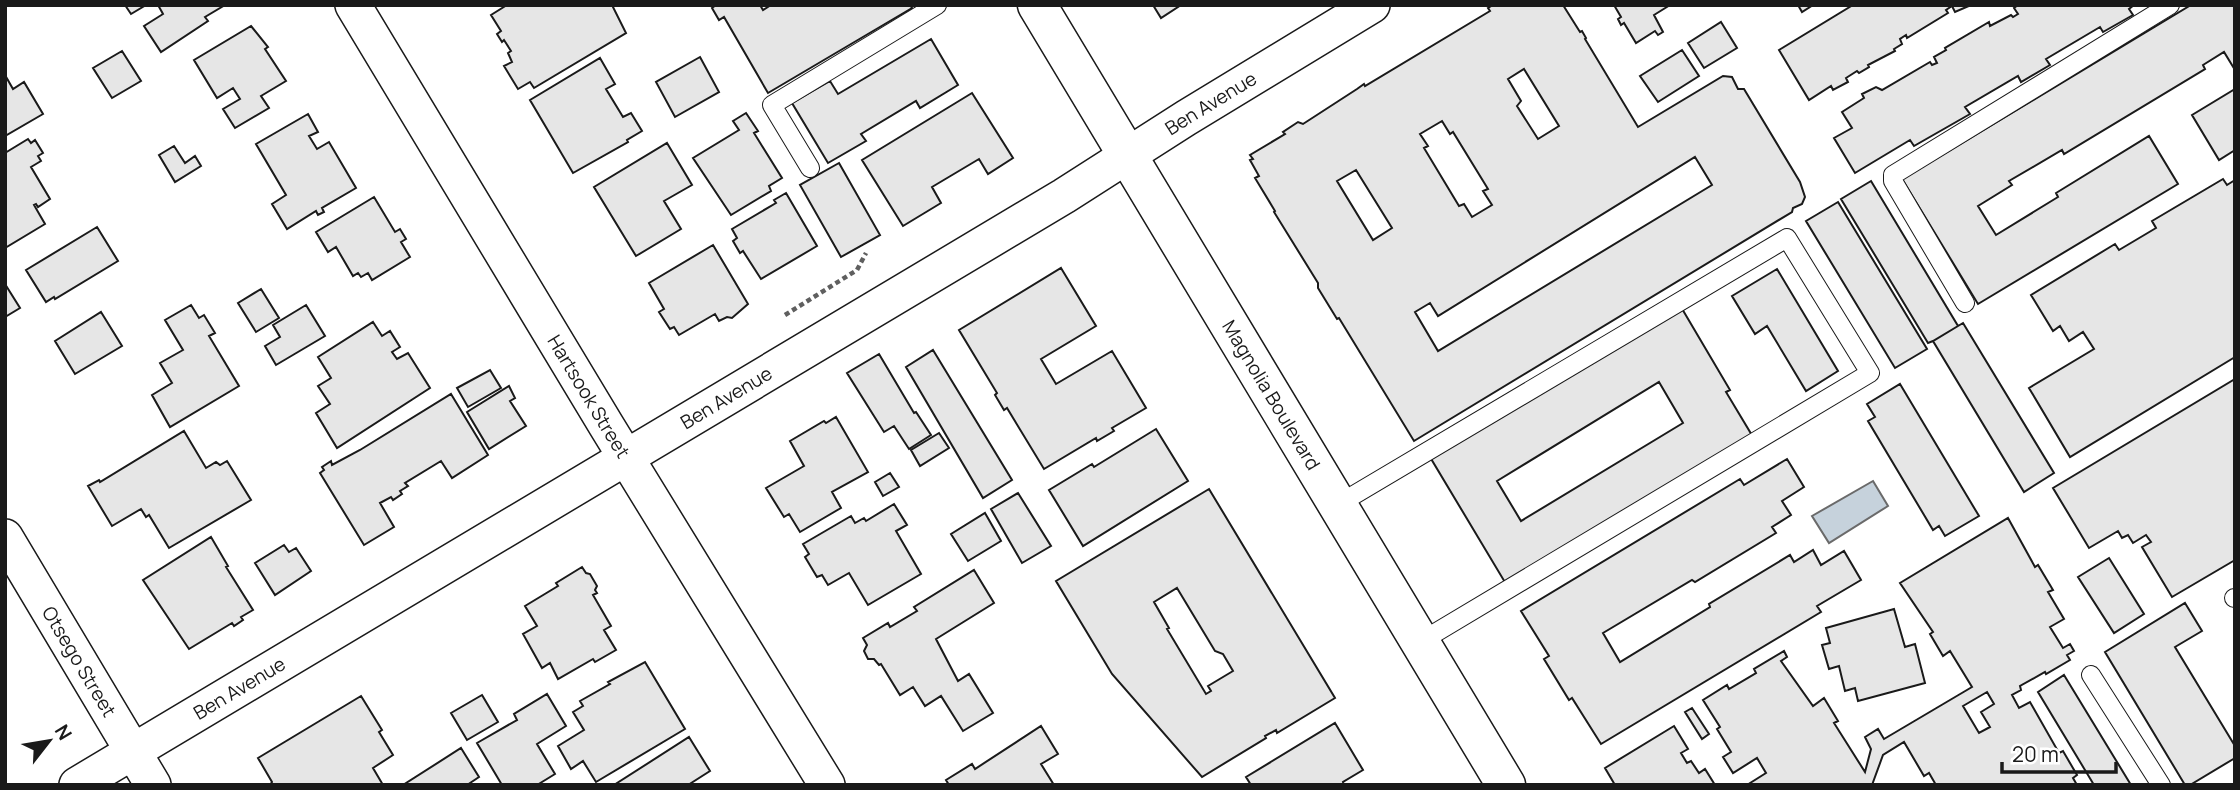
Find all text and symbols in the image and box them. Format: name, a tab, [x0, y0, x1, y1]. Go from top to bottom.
street label: Ben Avenue	[1160, 65, 1261, 141]
street label: Magnolia Boulevard	[1216, 315, 1327, 475]
street label: Hartsook Street	[542, 330, 636, 463]
street label: Ben Avenue	[675, 360, 777, 435]
street label: Otsego Street	[36, 601, 122, 722]
street label: Ben Avenue	[189, 651, 290, 726]
north arrow	[14, 706, 84, 776]
text: N	[49, 720, 78, 745]
scale bar	[2002, 730, 2116, 774]
text: 20 m	[2012, 740, 2059, 768]

